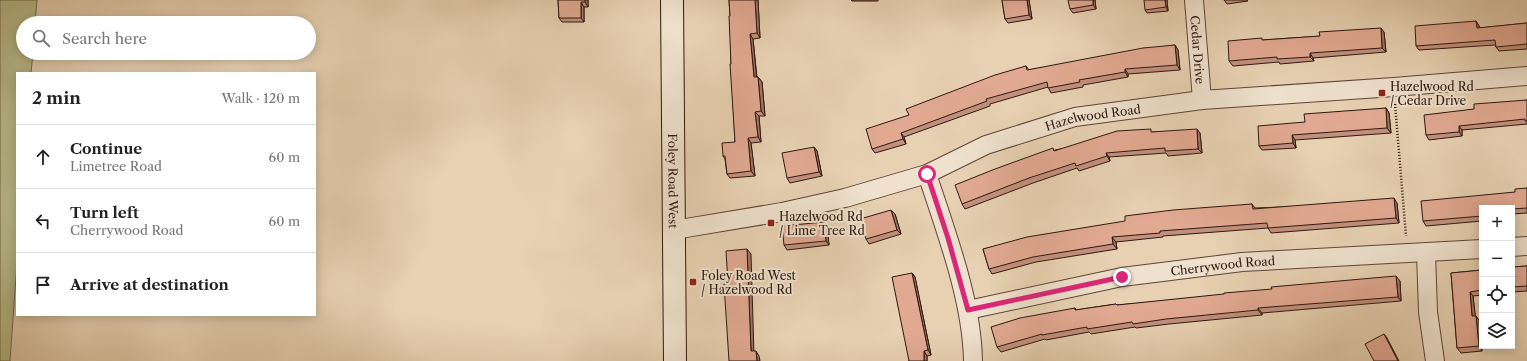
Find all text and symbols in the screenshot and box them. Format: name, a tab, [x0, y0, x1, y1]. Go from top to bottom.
street label: Cedar Drive	[1188, 15, 1208, 85]
search box	[16, 16, 316, 60]
icon: search	[30, 27, 52, 49]
text: Search here	[62, 29, 147, 48]
place label: Hazelwood Rd / Cedar Drive	[1390, 79, 1474, 108]
text: 2 min	[32, 88, 81, 108]
marker: Hazelwood Rd / Cedar Drive	[1377, 88, 1387, 98]
text: Walk · 120 m	[222, 90, 300, 106]
street label: Hazelwood Road	[1043, 101, 1142, 134]
street label: Foley Road West	[666, 133, 681, 229]
text: Continue	[70, 139, 142, 158]
icon: ahead	[32, 146, 54, 168]
text: 60 m	[269, 149, 300, 165]
text: Limetree Road	[70, 158, 162, 174]
route start	[918, 165, 936, 183]
text: Turn left	[70, 203, 139, 222]
map controls	[1479, 205, 1515, 349]
button: +	[1479, 205, 1515, 241]
place label: Hazelwood Rd / Lime Tree Rd	[779, 209, 865, 238]
icon: left	[32, 210, 54, 232]
text: 60 m	[269, 213, 300, 229]
marker: Hazelwood Rd / Lime Tree Rd	[766, 218, 776, 228]
text: Cherrywood Road	[70, 222, 184, 238]
button: −	[1479, 241, 1515, 277]
street label: Cherrywood Road	[1170, 253, 1276, 278]
place label: Foley Road West / Hazelwood Rd	[701, 268, 797, 297]
route end	[1113, 268, 1131, 286]
icon: arrive	[32, 274, 54, 296]
text: Arrive at destination	[70, 275, 229, 294]
marker: Foley Road West / Hazelwood Rd	[688, 277, 698, 287]
button: locate	[1479, 277, 1515, 313]
button: layers	[1479, 313, 1515, 349]

